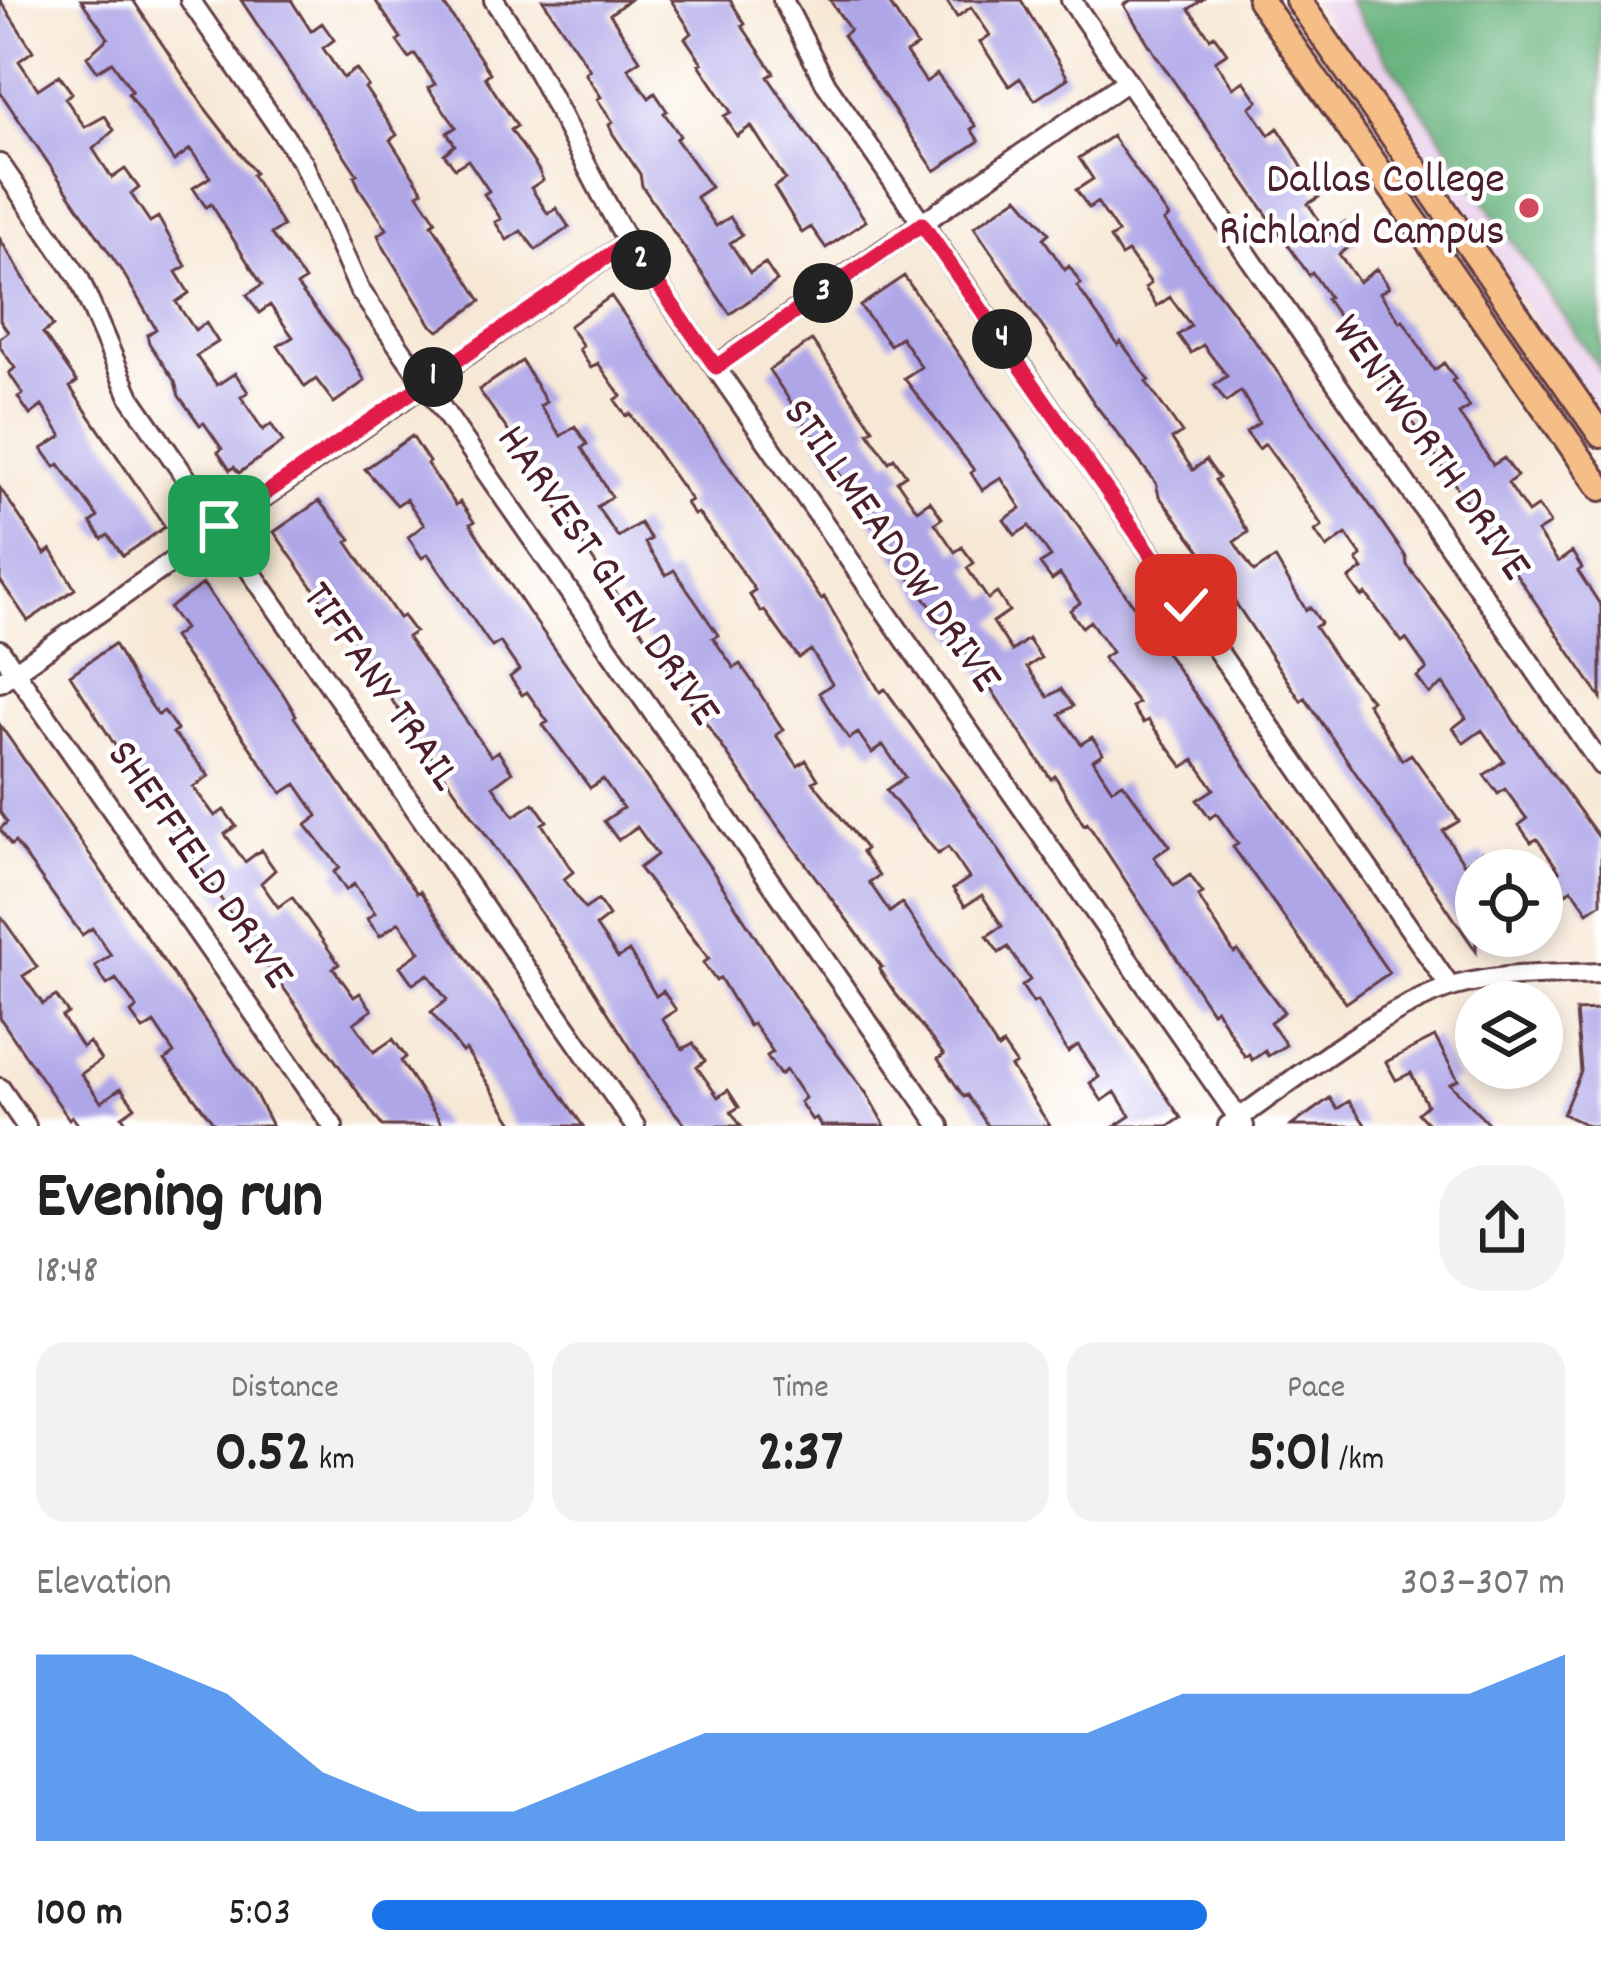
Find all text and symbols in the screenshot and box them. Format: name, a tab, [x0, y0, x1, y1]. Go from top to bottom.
place label: Dallas College Richland Campus	[1219, 150, 1505, 266]
marker: Dallas College Richland Campus	[1516, 195, 1542, 221]
pin: 2	[611, 230, 671, 290]
text: 2	[634, 236, 648, 283]
pin: 3	[793, 263, 853, 323]
text: 3	[816, 269, 830, 316]
street label: WENTWORTH DRIVE	[1313, 303, 1545, 595]
pin: 4	[972, 309, 1032, 369]
text: 4	[995, 315, 1009, 362]
pin: 1	[403, 347, 463, 407]
text: 1	[429, 353, 437, 400]
street label: STILLMEADOW DRIVE	[764, 387, 1016, 707]
street label: HARVEST GLEN DRIVE	[478, 413, 734, 741]
pin	[168, 475, 270, 577]
icon: arrive	[186, 493, 252, 559]
pin	[1135, 554, 1237, 656]
street label: TIFFANY TRAIL	[283, 570, 475, 806]
icon: check	[1153, 572, 1219, 638]
street label: SHEFFIELD DRIVE	[88, 728, 308, 1004]
map controls	[1455, 849, 1563, 1089]
button: locate	[1455, 849, 1563, 957]
button: layers	[1455, 981, 1563, 1089]
text: Evening run	[36, 1154, 323, 1248]
button: share	[1439, 1165, 1565, 1291]
text: 18:48	[36, 1246, 98, 1301]
text: Distance	[231, 1366, 339, 1413]
text: Time	[772, 1366, 829, 1413]
text: Pace	[1287, 1366, 1345, 1413]
text: 0.52	[215, 1413, 311, 1499]
text: 2:37	[758, 1413, 843, 1499]
text: 5:01	[1248, 1413, 1331, 1499]
text: km	[311, 1438, 355, 1485]
text: /km	[1331, 1438, 1385, 1485]
text: Elevation	[36, 1558, 172, 1613]
text: 303–307 m	[1401, 1558, 1565, 1613]
text: 100 m	[36, 1888, 123, 1943]
text: 5:03	[228, 1888, 291, 1943]

